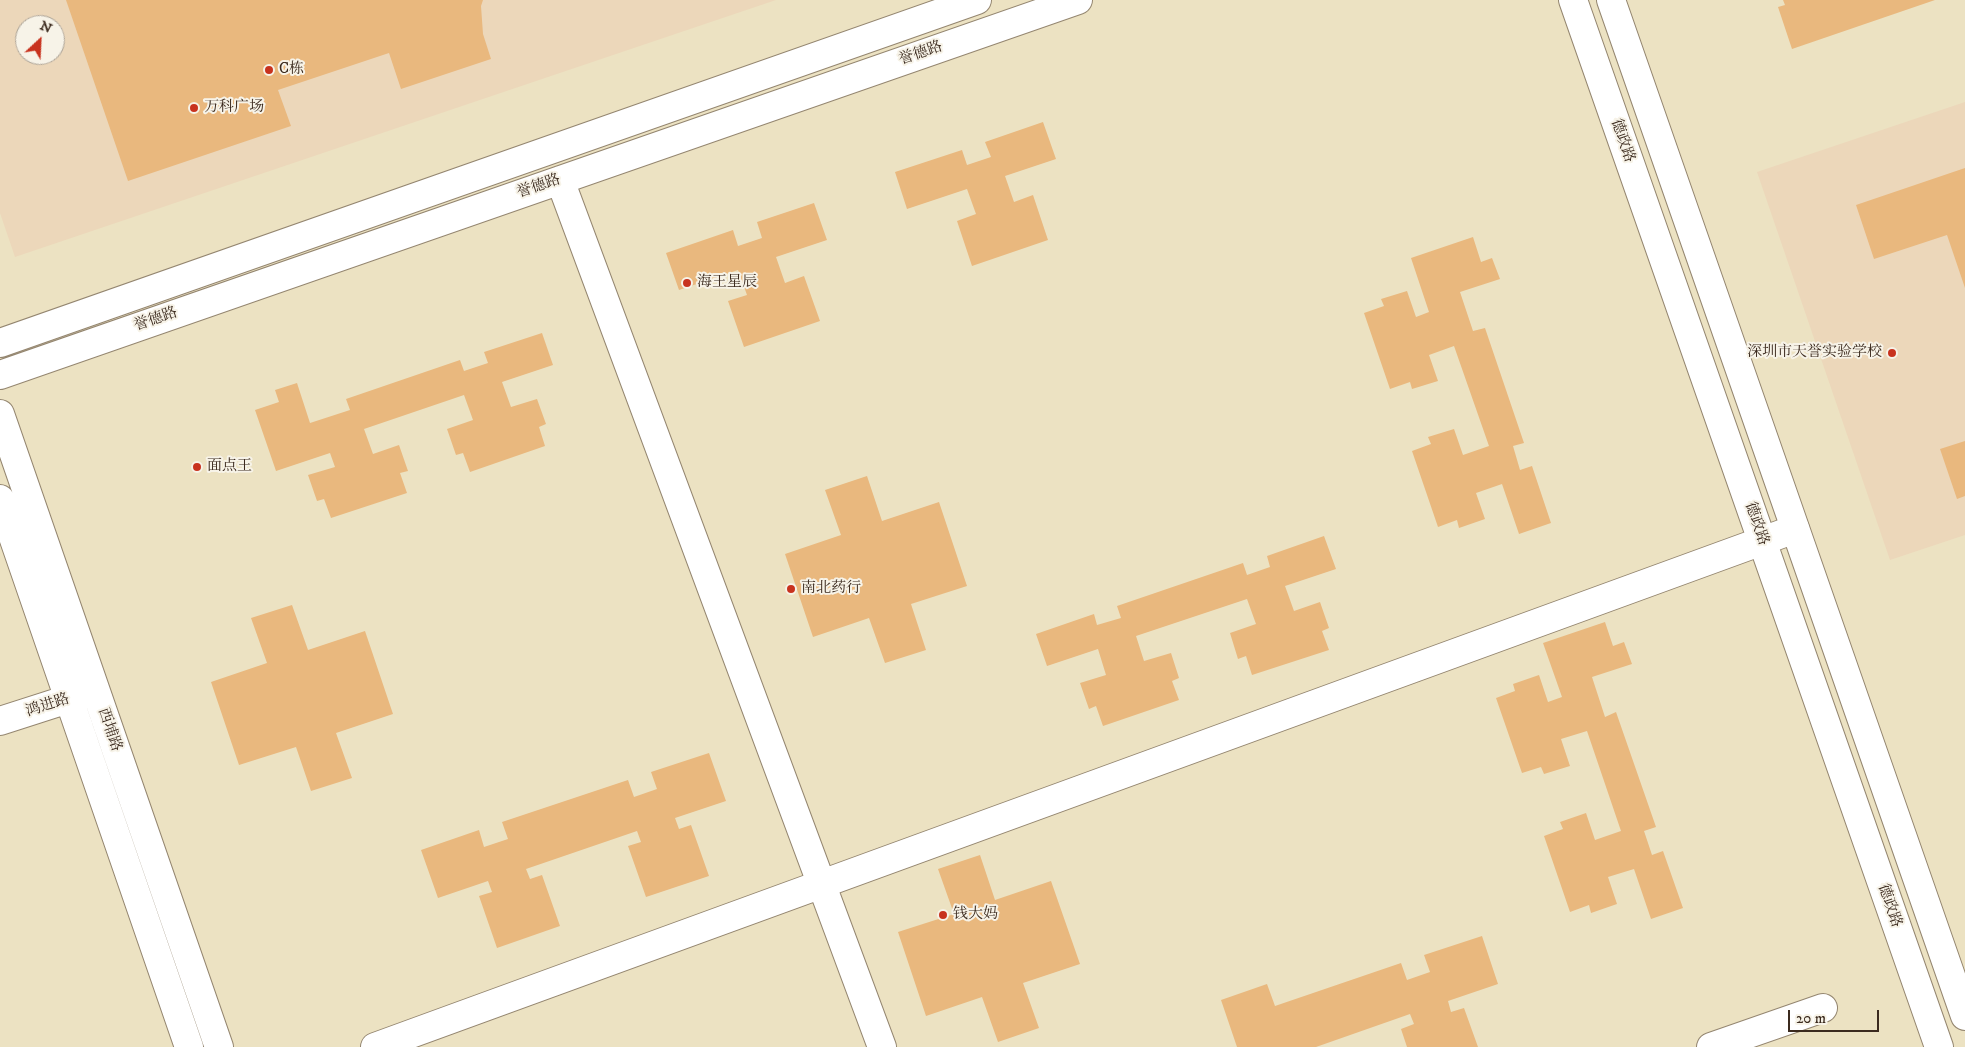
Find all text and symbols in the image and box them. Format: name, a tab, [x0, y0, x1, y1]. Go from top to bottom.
north arrow	[15, 15, 65, 65]
text: N	[37, 17, 55, 38]
street label: 誉德路	[897, 38, 945, 70]
place label: C栋	[279, 61, 304, 79]
marker: C栋	[263, 64, 275, 76]
place label: 万科广场	[204, 99, 264, 117]
marker: 万科广场	[188, 102, 200, 114]
street label: 德政路	[1606, 117, 1638, 165]
street label: 誉德路	[515, 171, 563, 203]
place label: 海王星辰	[697, 274, 757, 292]
marker: 海王星辰	[681, 277, 693, 289]
street label: 誉德路	[132, 304, 180, 336]
place label: 深圳市天誉实验学校	[1747, 344, 1882, 362]
marker: 深圳市天誉实验学校	[1886, 347, 1898, 359]
place label: 面点王	[207, 458, 252, 476]
marker: 面点王	[191, 461, 203, 473]
street label: 德政路	[1740, 500, 1772, 548]
place label: 南北药行	[801, 580, 861, 598]
marker: 南北药行	[785, 583, 797, 595]
street label: 鸿进路	[24, 690, 72, 722]
street label: 西埔路	[93, 706, 125, 754]
street label: 德政路	[1873, 882, 1905, 930]
place label: 钱大妈	[953, 906, 998, 924]
marker: 钱大妈	[937, 909, 949, 921]
scale bar	[1790, 1000, 1881, 1032]
text: 20 m	[1796, 1009, 1826, 1028]

